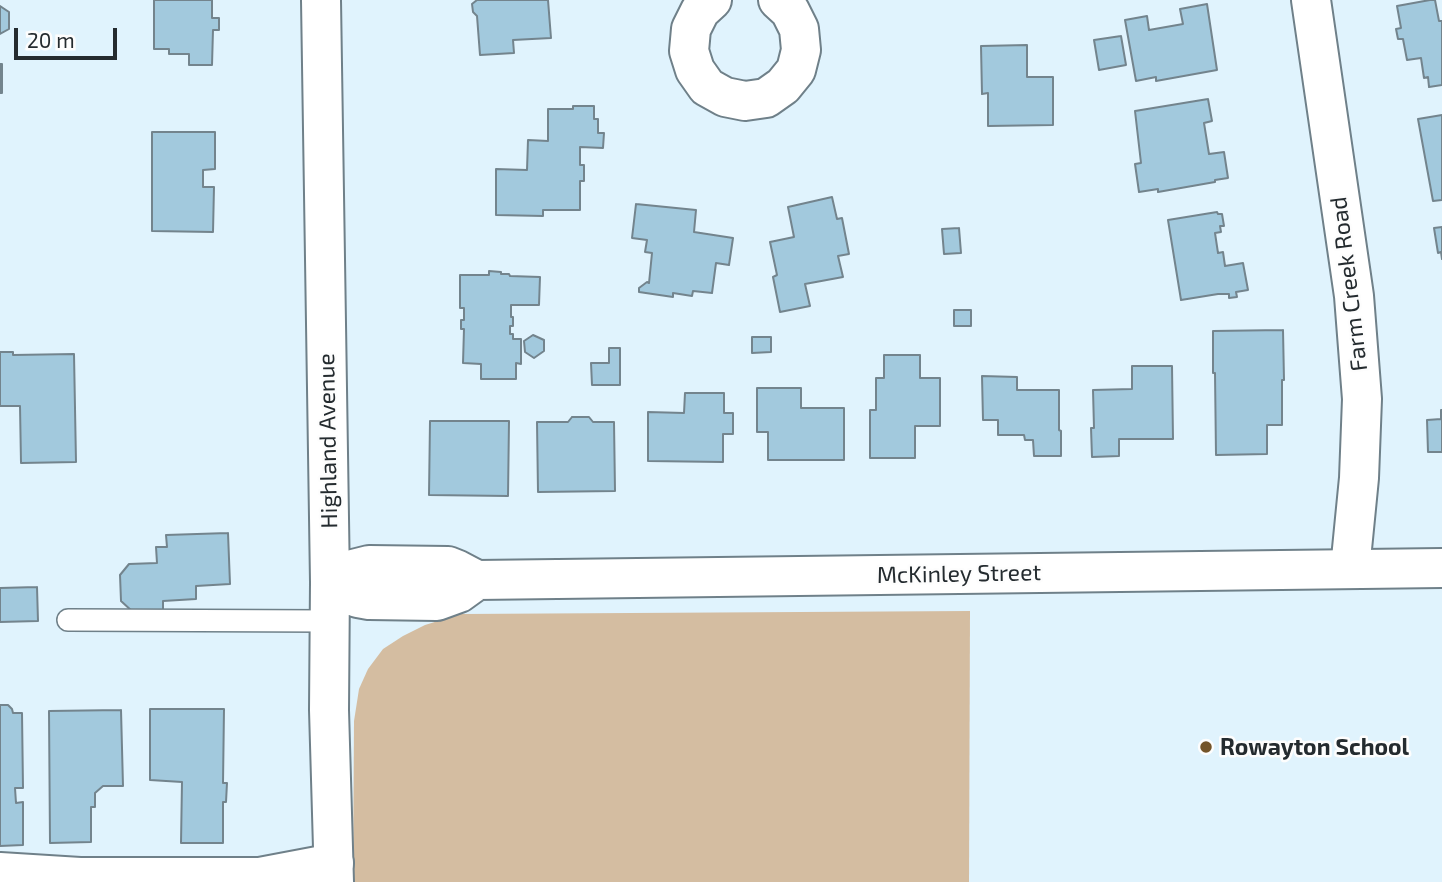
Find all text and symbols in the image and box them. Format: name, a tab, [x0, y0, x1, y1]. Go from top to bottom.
scale bar	[18, 14, 121, 58]
text: 20 m	[27, 27, 75, 52]
street label: Farm Creek Road	[1325, 195, 1373, 373]
street label: Highland Avenue	[313, 353, 343, 529]
street label: McKinley Street	[877, 559, 1041, 589]
place label: Rowayton School	[1220, 733, 1409, 761]
marker: Rowayton School	[1198, 739, 1214, 755]

